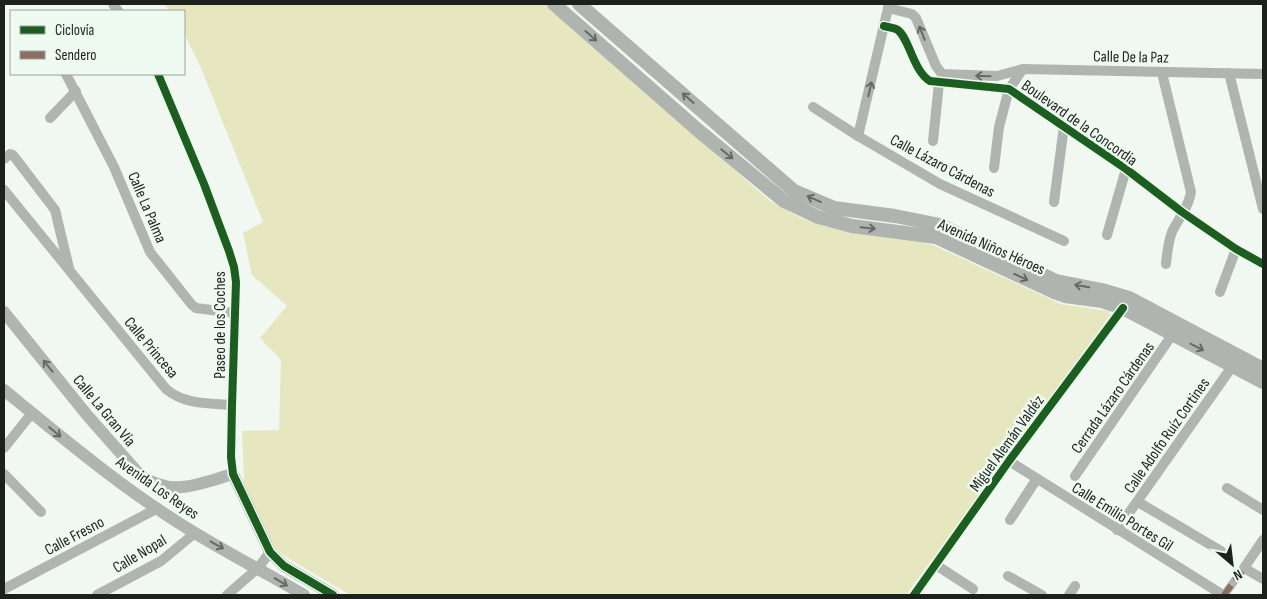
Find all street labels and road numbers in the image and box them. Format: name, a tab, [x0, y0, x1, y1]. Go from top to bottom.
street label: Calle De la Paz	[1093, 47, 1169, 68]
street label: Boulevard de la Concordia	[1018, 76, 1141, 170]
street label: Calle Lázaro Cárdenas	[887, 131, 998, 202]
street label: Calle La Palma	[123, 169, 170, 246]
street label: Avenida Niños Héroes	[934, 215, 1048, 280]
street label: Paseo de los Coches	[211, 271, 230, 379]
street label: Calle Princesa	[120, 313, 182, 383]
street label: Cerrada Lázaro Cárdenas	[1068, 338, 1159, 457]
street label: Calle La Gran Vía	[68, 371, 139, 451]
street label: Calle Adolfo Ruíz Cortines	[1120, 374, 1214, 497]
street label: Miguel Alemán Valdéz	[966, 392, 1049, 496]
street label: Avenida Los Reyes	[111, 452, 202, 524]
street label: Calle Emilio Portes Gil	[1068, 479, 1176, 556]
street label: Calle Fresno	[42, 513, 108, 560]
street label: Calle Nopal	[110, 531, 170, 578]

